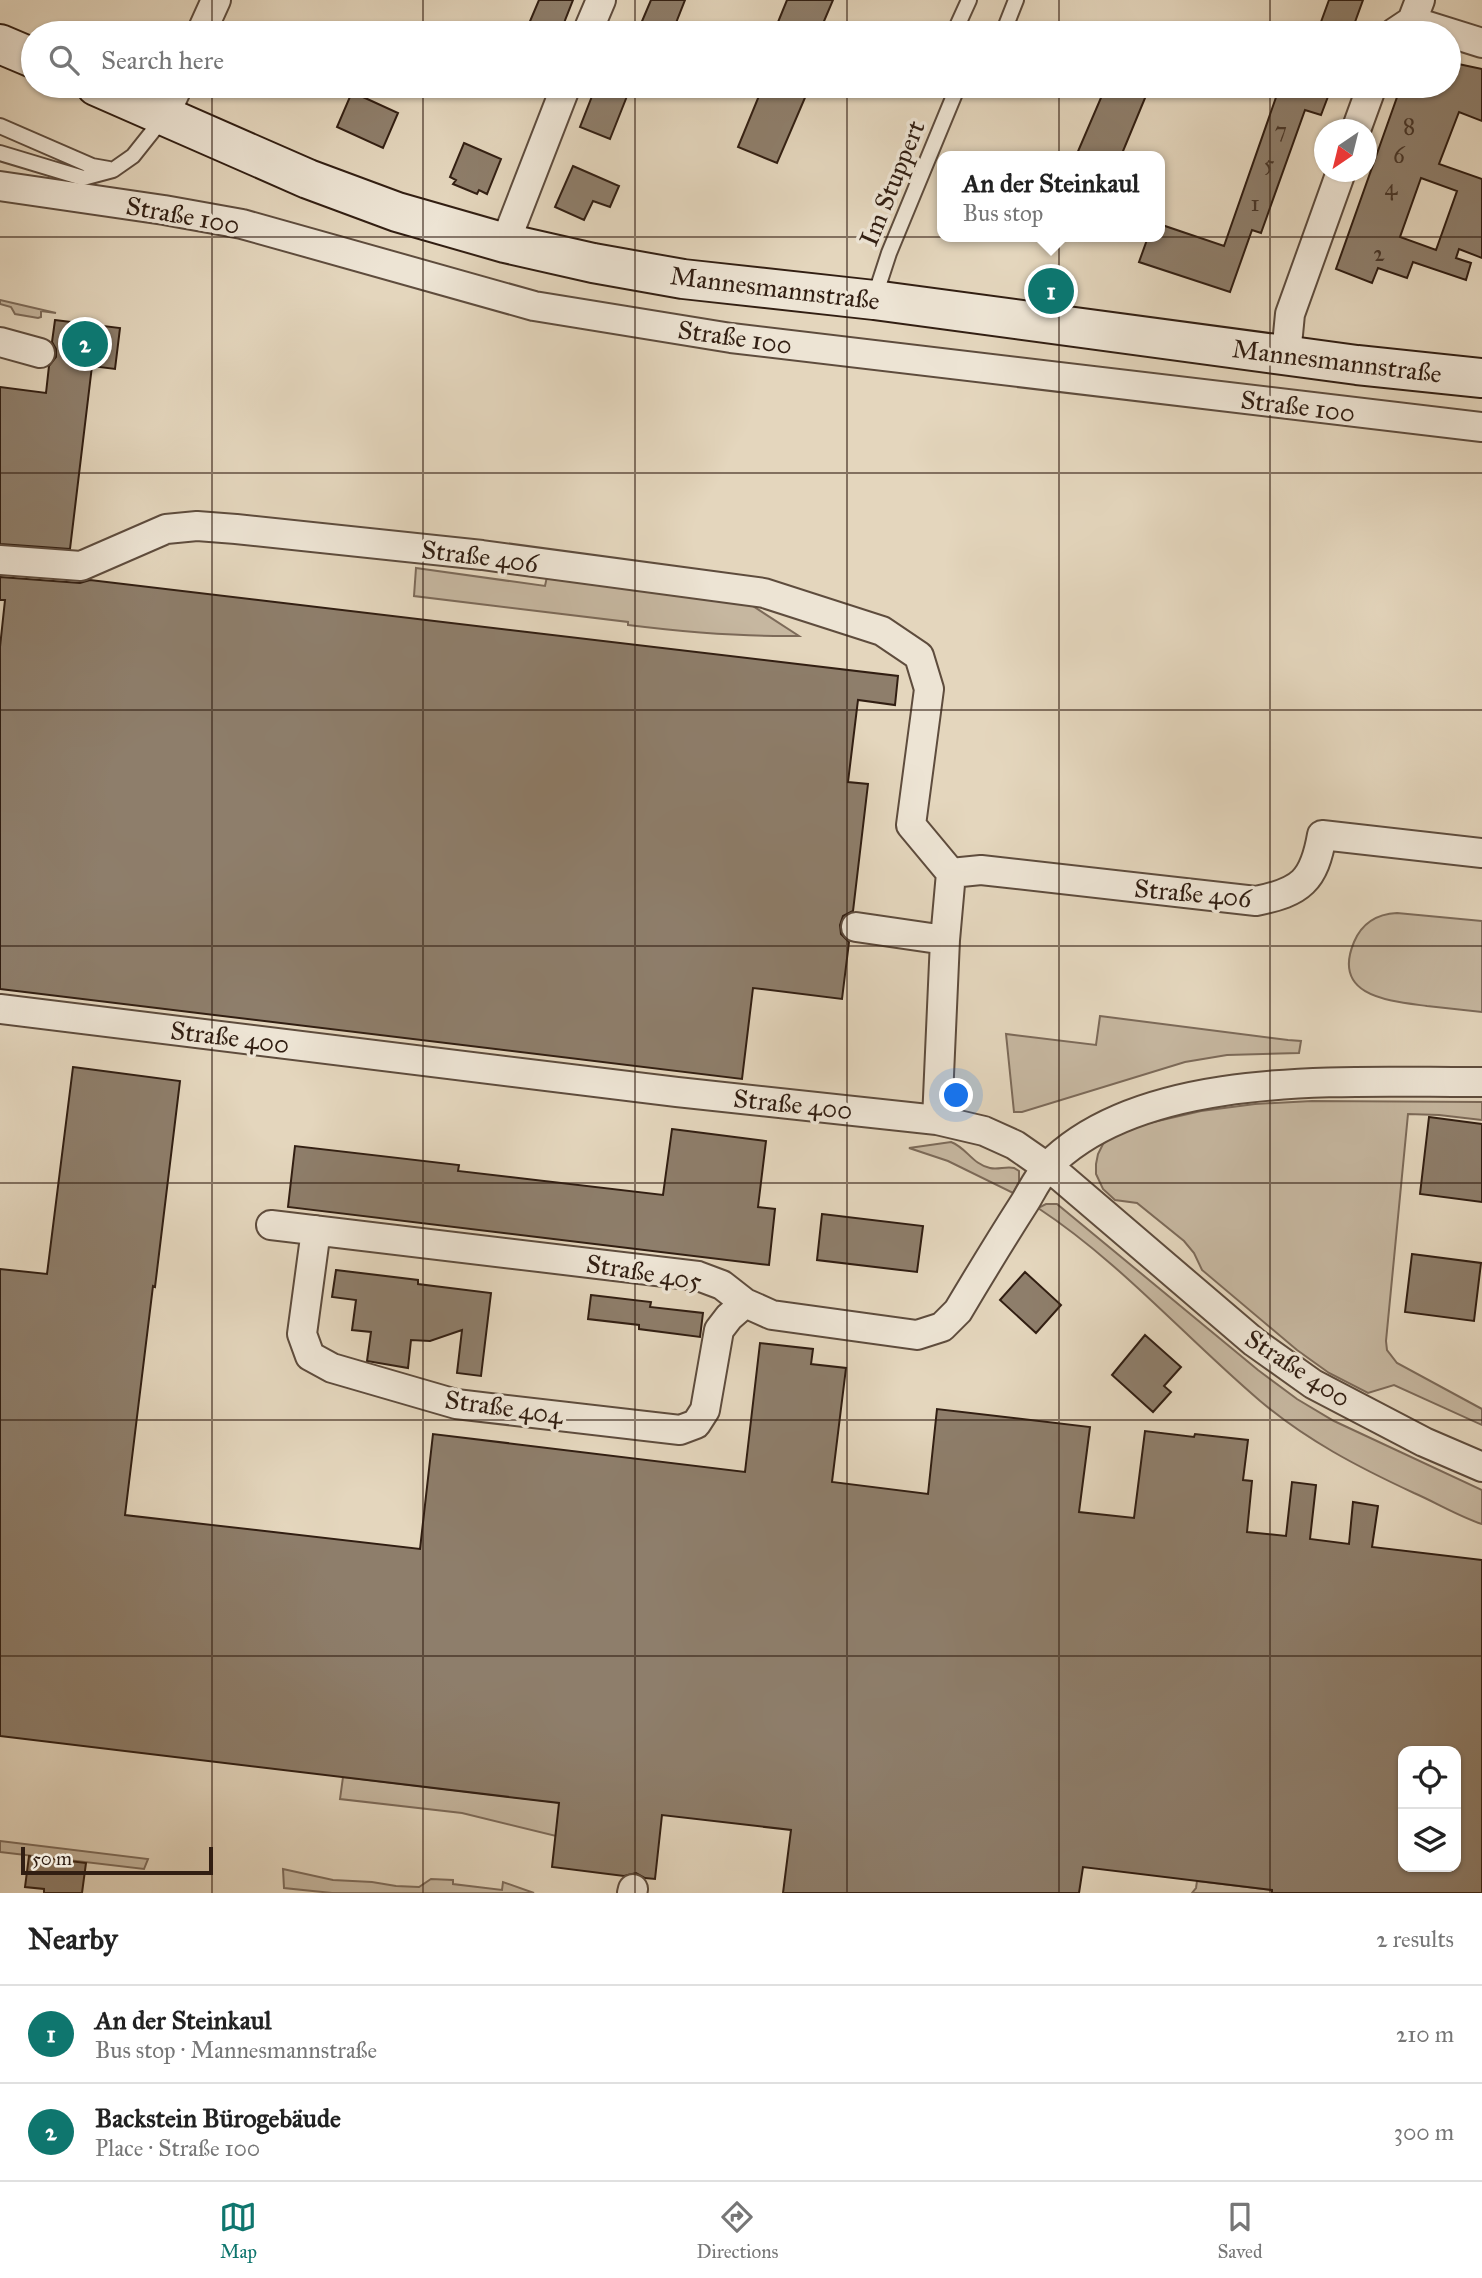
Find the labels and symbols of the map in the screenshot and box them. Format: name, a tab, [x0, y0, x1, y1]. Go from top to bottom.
house number: 8	[1403, 112, 1415, 140]
street label: Im Stuppert	[852, 116, 932, 250]
house number: 7	[1275, 116, 1287, 144]
north arrow	[1314, 119, 1377, 182]
house number: 6	[1393, 141, 1406, 169]
house number: 5	[1264, 149, 1275, 177]
house number: 4	[1385, 173, 1399, 201]
street label: Straße 100	[123, 189, 243, 241]
house number: 1	[1250, 189, 1260, 217]
house number: 2	[1373, 239, 1385, 267]
street label: Mannesmannstraße	[668, 259, 882, 317]
pin: 1	[1028, 265, 1074, 317]
street label: Straße 100	[676, 313, 794, 361]
pin: 2	[62, 318, 108, 370]
street label: Mannesmannstraße	[1230, 332, 1444, 390]
street label: Straße 100	[1239, 383, 1357, 429]
street label: Straße 406	[420, 533, 541, 579]
street label: Straße 406	[1133, 872, 1254, 914]
street label: Straße 400	[169, 1014, 291, 1060]
your location	[939, 1078, 973, 1112]
street label: Straße 400	[732, 1082, 854, 1126]
street label: Straße 405	[584, 1247, 704, 1297]
street label: Straße 400	[1239, 1322, 1357, 1414]
street label: Straße 404	[443, 1383, 566, 1431]
scale bar	[21, 1844, 214, 1876]

